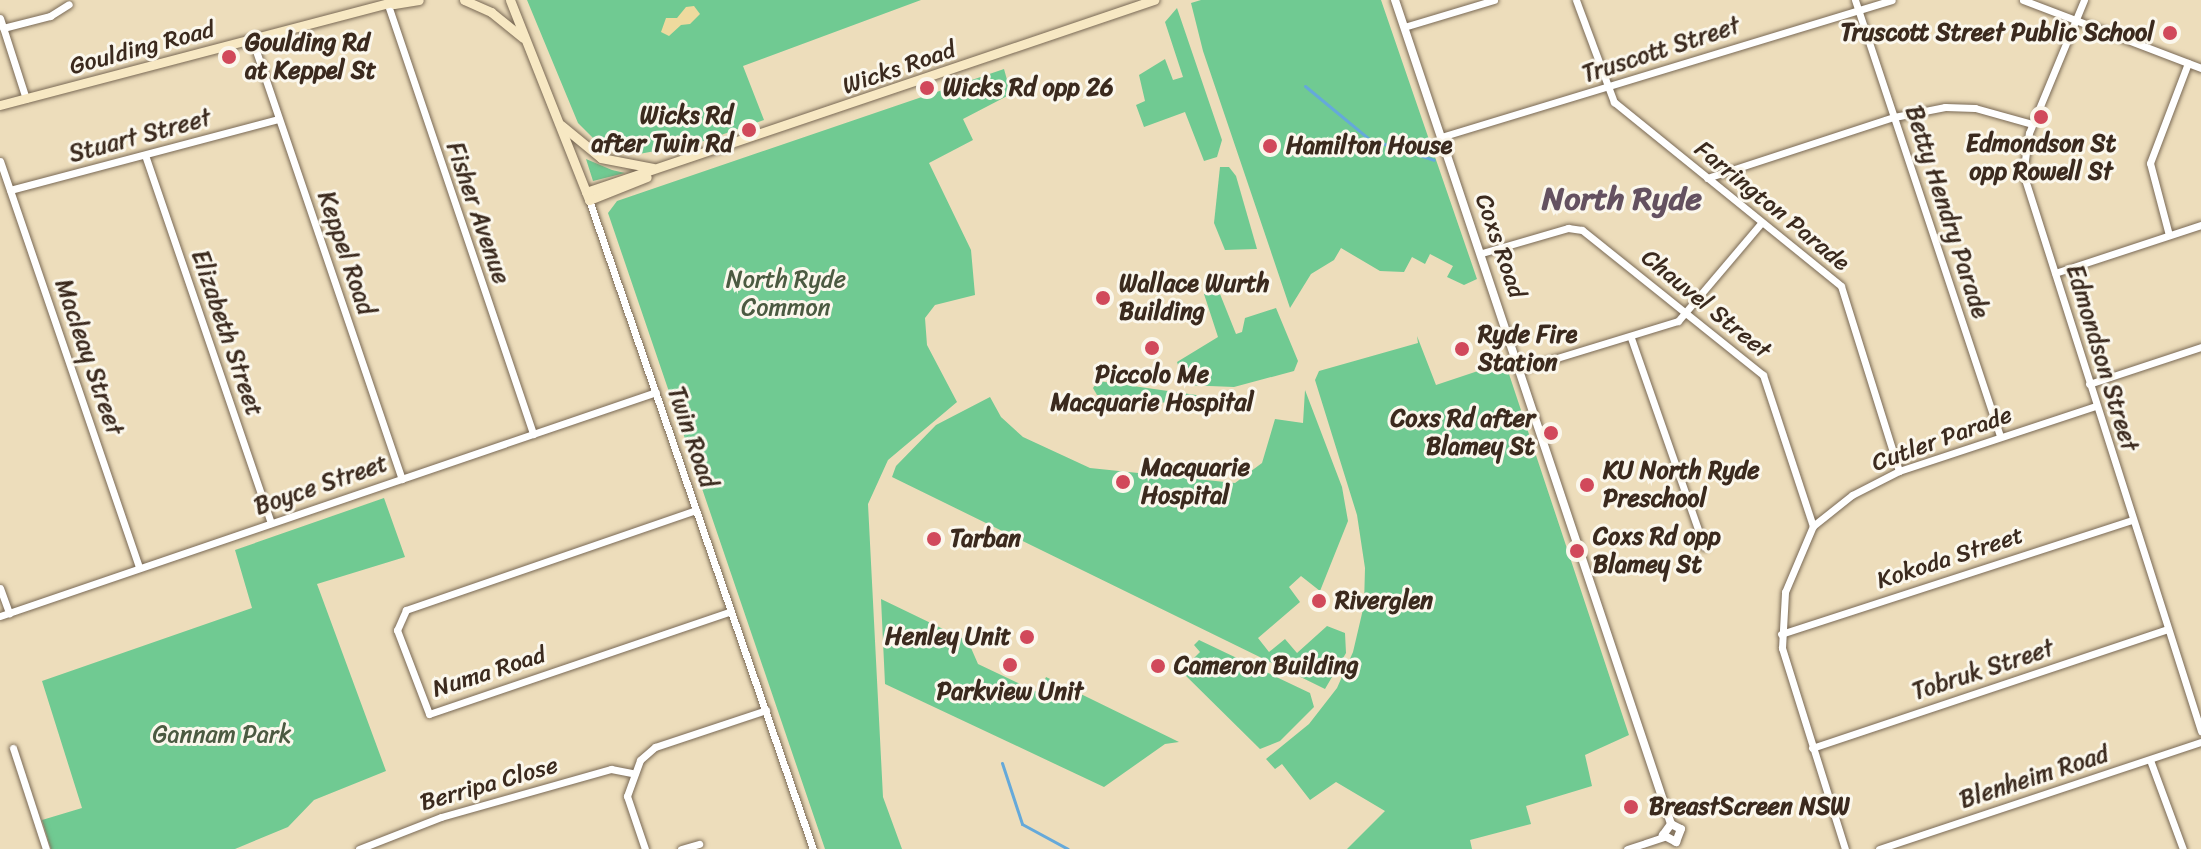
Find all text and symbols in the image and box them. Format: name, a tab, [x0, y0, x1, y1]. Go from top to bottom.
street label: Truscott Street	[1578, 11, 1744, 89]
street label: Goulding Road	[66, 15, 218, 81]
place label: Truscott Street Public School	[1840, 19, 2154, 47]
marker: Truscott Street Public School	[2161, 24, 2179, 42]
place label: Goulding Rd at Keppel St	[245, 29, 377, 85]
street label: Wicks Road	[839, 35, 959, 101]
marker: Goulding Rd at Keppel St	[220, 48, 238, 66]
place label: Wicks Rd opp 26	[943, 74, 1114, 102]
marker: Wicks Rd opp 26	[918, 79, 936, 97]
place label: Wicks Rd after Twin Rd	[592, 102, 733, 158]
street label: Betty Hendry Parade	[1899, 102, 1995, 322]
street label: Stuart Street	[66, 103, 214, 169]
marker: Edmondson St opp Rowell St	[2032, 108, 2050, 126]
marker: Wicks Rd after Twin Rd	[740, 121, 758, 139]
place label: Edmondson St opp Rowell St	[1966, 130, 2116, 186]
place label: Hamilton House	[1286, 132, 1452, 160]
street label: Farrington Parade	[1689, 135, 1855, 277]
marker: Hamilton House	[1261, 137, 1279, 155]
street label: Fisher Avenue	[440, 138, 516, 288]
district label: North Ryde	[1542, 180, 1702, 218]
street label: Keppel Road	[311, 187, 381, 319]
street label: Coxs Road	[1469, 190, 1531, 302]
street label: Chauvel Street	[1636, 243, 1776, 365]
street label: Elizabeth Street	[185, 246, 269, 420]
street label: Edmondson Street	[2060, 261, 2144, 455]
park label: North Ryde Common	[726, 266, 846, 322]
place label: Wallace Wurth Building	[1119, 270, 1269, 326]
street label: Macleay Street	[49, 275, 129, 439]
marker: Wallace Wurth Building	[1094, 289, 1112, 307]
place label: Ryde Fire Station	[1478, 321, 1578, 377]
marker: Piccolo Me Macquarie Hospital	[1143, 339, 1161, 357]
marker: Ryde Fire Station	[1453, 340, 1471, 358]
place label: Piccolo Me Macquarie Hospital	[1050, 361, 1254, 417]
street label: Twin Road	[661, 383, 723, 491]
street label: Cutler Parade	[1868, 400, 2016, 478]
place label: Coxs Rd after Blamey St	[1390, 405, 1535, 461]
marker: Coxs Rd after Blamey St	[1542, 424, 1560, 442]
street label: Boyce Street	[250, 449, 392, 521]
place label: Macquarie Hospital	[1141, 454, 1250, 510]
place label: KU North Ryde Preschool	[1603, 457, 1760, 513]
marker: Macquarie Hospital	[1112, 471, 1134, 493]
marker: KU North Ryde Preschool	[1578, 476, 1596, 494]
street label: Kokoda Street	[1873, 521, 2027, 595]
place label: Coxs Rd opp Blamey St	[1593, 523, 1721, 579]
place label: Tarban	[950, 525, 1021, 553]
marker: Tarban	[925, 530, 943, 548]
marker: Coxs Rd opp Blamey St	[1568, 542, 1586, 560]
place label: Riverglen	[1335, 587, 1433, 615]
marker: Riverglen	[1310, 592, 1328, 610]
place label: Henley Unit	[885, 623, 1011, 651]
marker: Henley Unit	[1018, 628, 1036, 646]
street label: Tobruk Street	[1908, 633, 2058, 707]
street label: Numa Road	[429, 640, 549, 704]
place label: Cameron Building	[1174, 652, 1359, 680]
marker: Parkview Unit	[1001, 656, 1019, 674]
marker: Cameron Building	[1149, 657, 1167, 675]
place label: Parkview Unit	[936, 678, 1084, 706]
park label: Gannam Park	[153, 721, 291, 749]
street label: Blenheim Road	[1956, 739, 2112, 815]
street label: Berripa Close	[417, 751, 561, 817]
place label: BreastScreen NSW	[1649, 793, 1850, 821]
marker: BreastScreen NSW	[1620, 796, 1642, 818]

